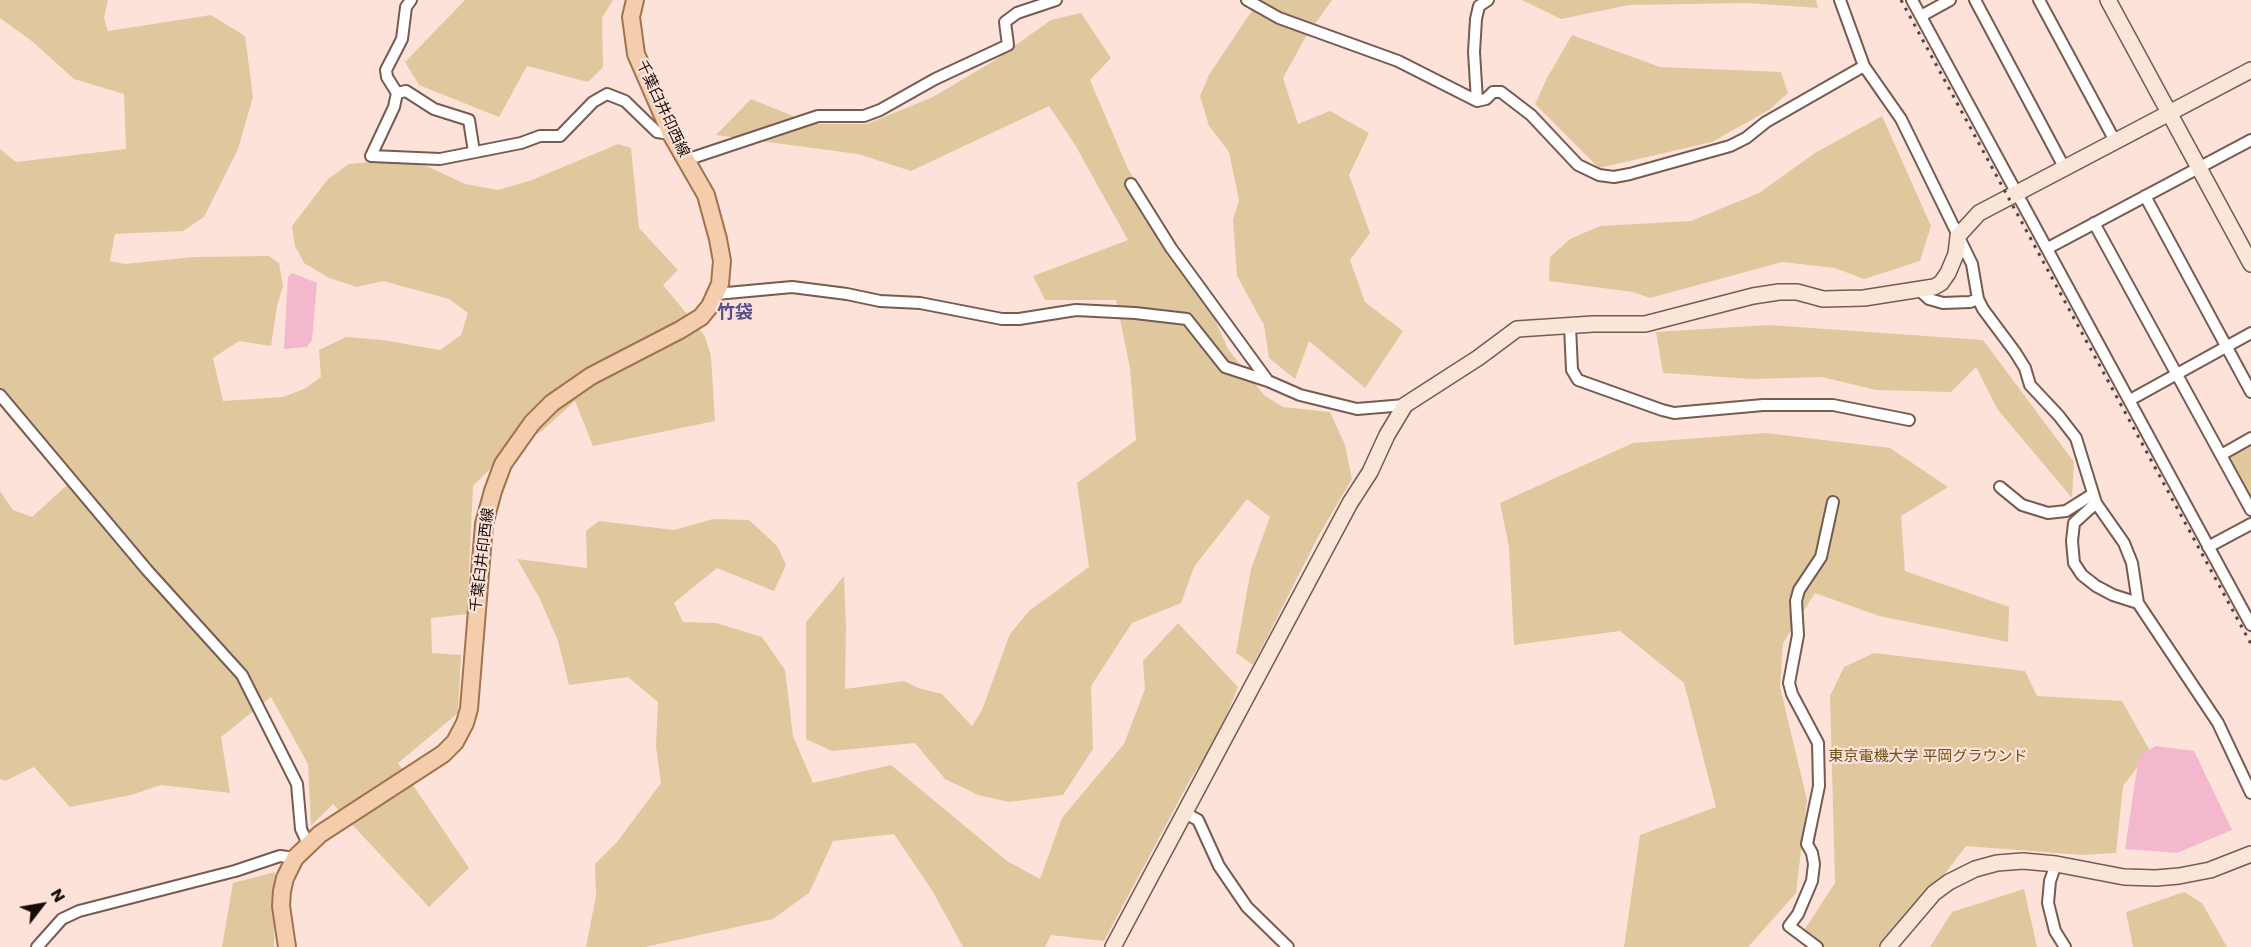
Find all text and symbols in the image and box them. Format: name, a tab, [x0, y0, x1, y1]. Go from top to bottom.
street label: 千葉臼井印西線	[632, 58, 692, 160]
district label: 竹袋	[717, 302, 753, 324]
street label: 千葉臼井印西線	[468, 507, 498, 613]
park label: 東京電機大学 平岡グラウンド	[1828, 748, 2028, 766]
north arrow	[12, 875, 72, 935]
text: N	[45, 884, 71, 907]

